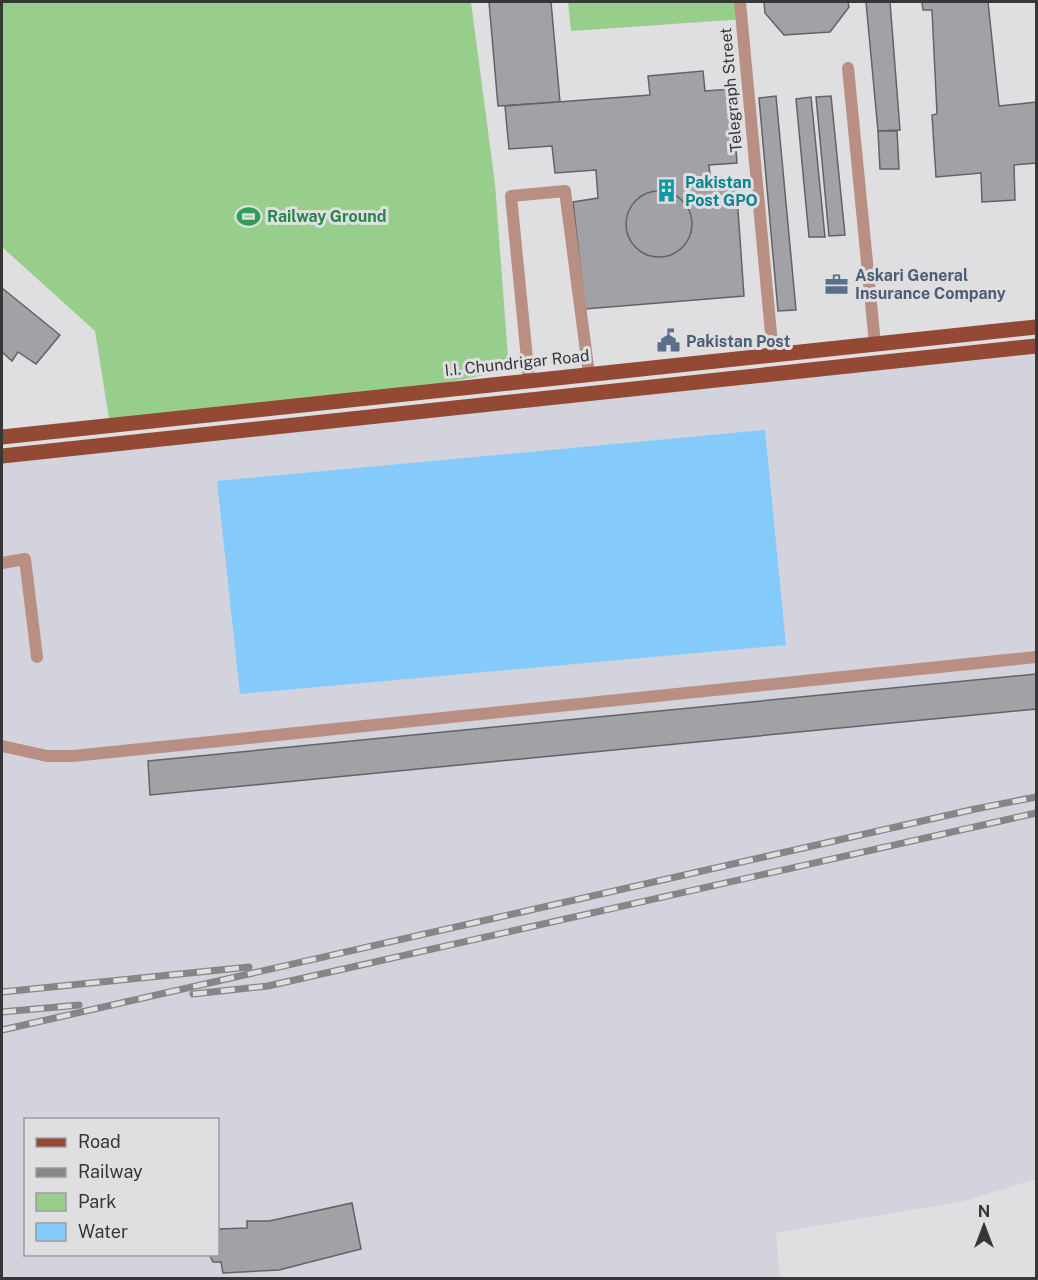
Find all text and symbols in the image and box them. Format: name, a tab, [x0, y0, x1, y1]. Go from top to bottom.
street label: Telegraph Street	[716, 27, 746, 153]
place label: Pakistan Post GPO	[685, 173, 758, 210]
building icon: Pakistan Post GPO	[654, 178, 680, 204]
sports icon: Railway Ground	[236, 203, 262, 229]
place label: Railway Ground	[267, 207, 386, 226]
place label: Askari General Insurance Company	[855, 266, 1006, 303]
office icon: Askari General Insurance Company	[824, 271, 850, 297]
public building icon: Pakistan Post	[655, 328, 681, 354]
place label: Pakistan Post	[686, 332, 791, 351]
street label: I.I. Chundrigar Road	[444, 346, 590, 380]
legend	[24, 1118, 219, 1256]
text: Road	[78, 1131, 121, 1152]
text: Railway	[78, 1161, 143, 1182]
text: Park	[78, 1191, 116, 1212]
north arrow	[954, 1196, 1014, 1256]
text: N	[978, 1202, 990, 1221]
text: Water	[78, 1221, 128, 1242]

